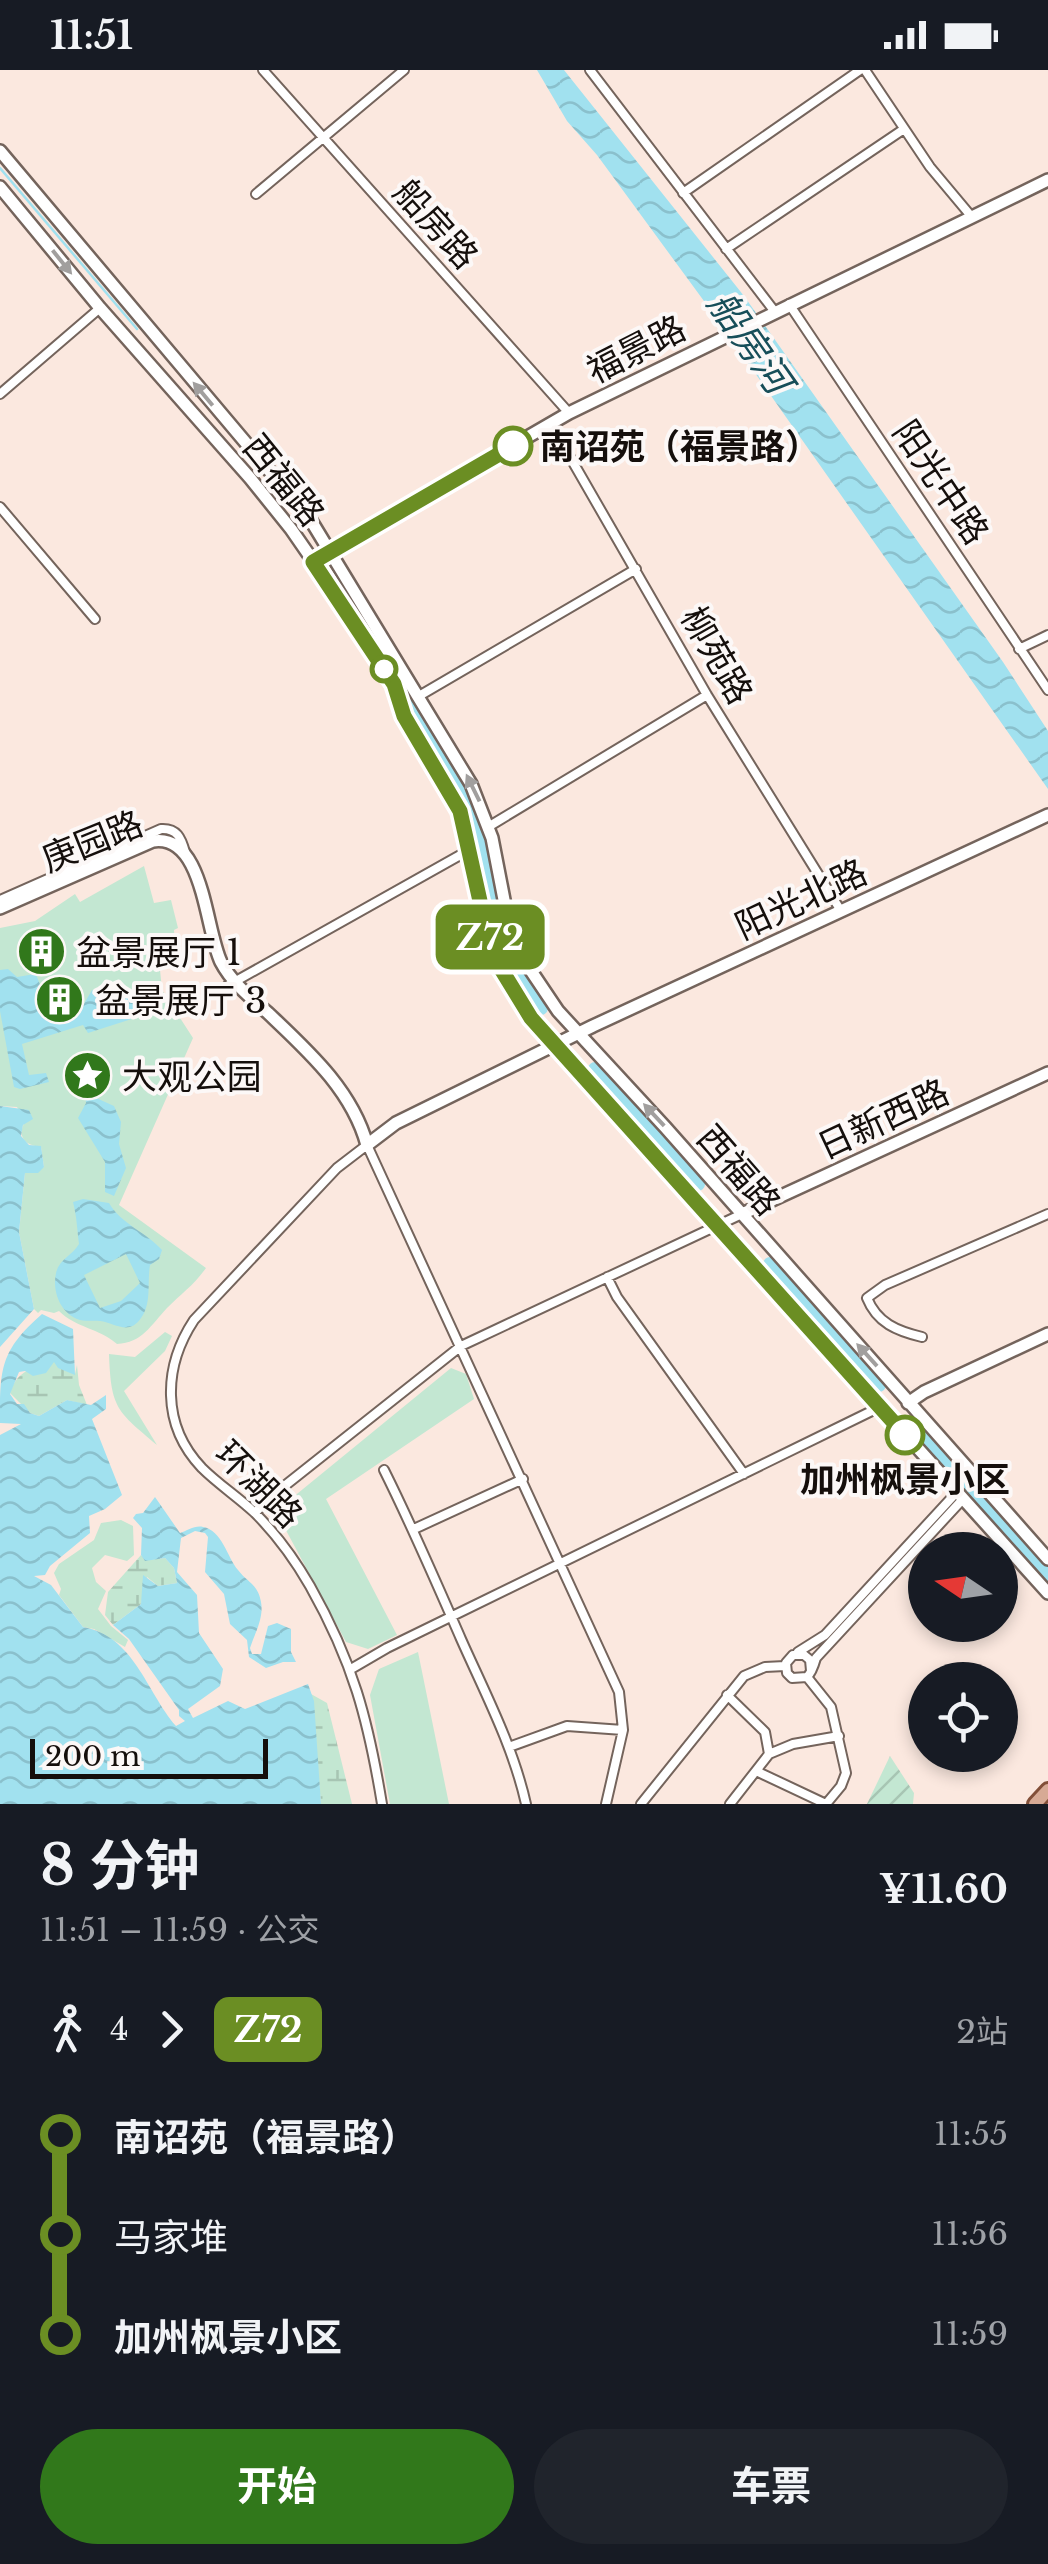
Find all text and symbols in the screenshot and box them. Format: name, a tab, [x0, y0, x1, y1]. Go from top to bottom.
text: 11:51	[50, 12, 133, 59]
street label: 船房路	[385, 171, 487, 277]
one-way arrow	[51, 250, 72, 275]
water label: 船房河	[698, 282, 806, 408]
street label: 福景路	[579, 306, 693, 392]
one-way arrow	[193, 382, 214, 407]
street label: 阳光中路	[884, 412, 998, 552]
place label: 南诏苑（福景路）	[540, 425, 820, 468]
street label: 西福路	[234, 426, 334, 534]
marker: 南诏苑（福景路）	[494, 427, 532, 465]
street label: 柳苑路	[672, 599, 762, 711]
unlabelled marker	[371, 656, 397, 682]
one-way arrow	[464, 773, 481, 802]
street label: 庚园路	[35, 801, 149, 881]
street label: 阳光北路	[728, 850, 874, 948]
line badge: Z72	[432, 904, 548, 970]
text: Z72	[456, 916, 524, 959]
building icon: 盆景展厅 1	[15, 926, 67, 978]
place label: 盆景展厅 1	[76, 931, 242, 974]
building icon: 盆景展厅 3	[34, 974, 86, 1026]
place label: 盆景展厅 3	[95, 979, 267, 1022]
place icon: 大观公园	[61, 1050, 113, 1102]
place label: 大观公园	[122, 1055, 262, 1098]
street label: 日新西路	[810, 1070, 956, 1168]
one-way arrow	[643, 1103, 666, 1127]
street label: 西福路	[688, 1116, 790, 1224]
one-way arrow	[856, 1343, 878, 1368]
marker: 加州枫景小区	[886, 1416, 924, 1454]
street label: 环湖路	[207, 1432, 311, 1536]
place label: 加州枫景小区	[800, 1458, 1010, 1501]
north arrow	[908, 1532, 1018, 1642]
map controls	[908, 1532, 1018, 1772]
button: locate	[908, 1662, 1018, 1772]
scale bar	[30, 1734, 268, 1778]
text: 200 m	[45, 1739, 140, 1774]
text: 8 分钟	[40, 1832, 200, 1900]
text: ¥11.60	[879, 1866, 1008, 1913]
text: 11:51 – 11:59 · 公交	[40, 1910, 320, 1950]
icon: walk	[40, 2002, 95, 2057]
icon: forward	[144, 2002, 199, 2057]
text: Z72	[234, 2008, 302, 2051]
text: 4	[110, 2009, 129, 2049]
text: 2站	[956, 2012, 1008, 2052]
text: 南诏苑（福景路）	[114, 2114, 418, 2161]
text: 11:55	[934, 2114, 1008, 2154]
text: 马家堆	[114, 2214, 228, 2261]
text: 11:56	[932, 2214, 1008, 2254]
text: 加州枫景小区	[114, 2314, 342, 2361]
text: 11:59	[932, 2314, 1008, 2354]
button: 开始	[40, 2429, 514, 2544]
button: 车票	[534, 2429, 1008, 2544]

